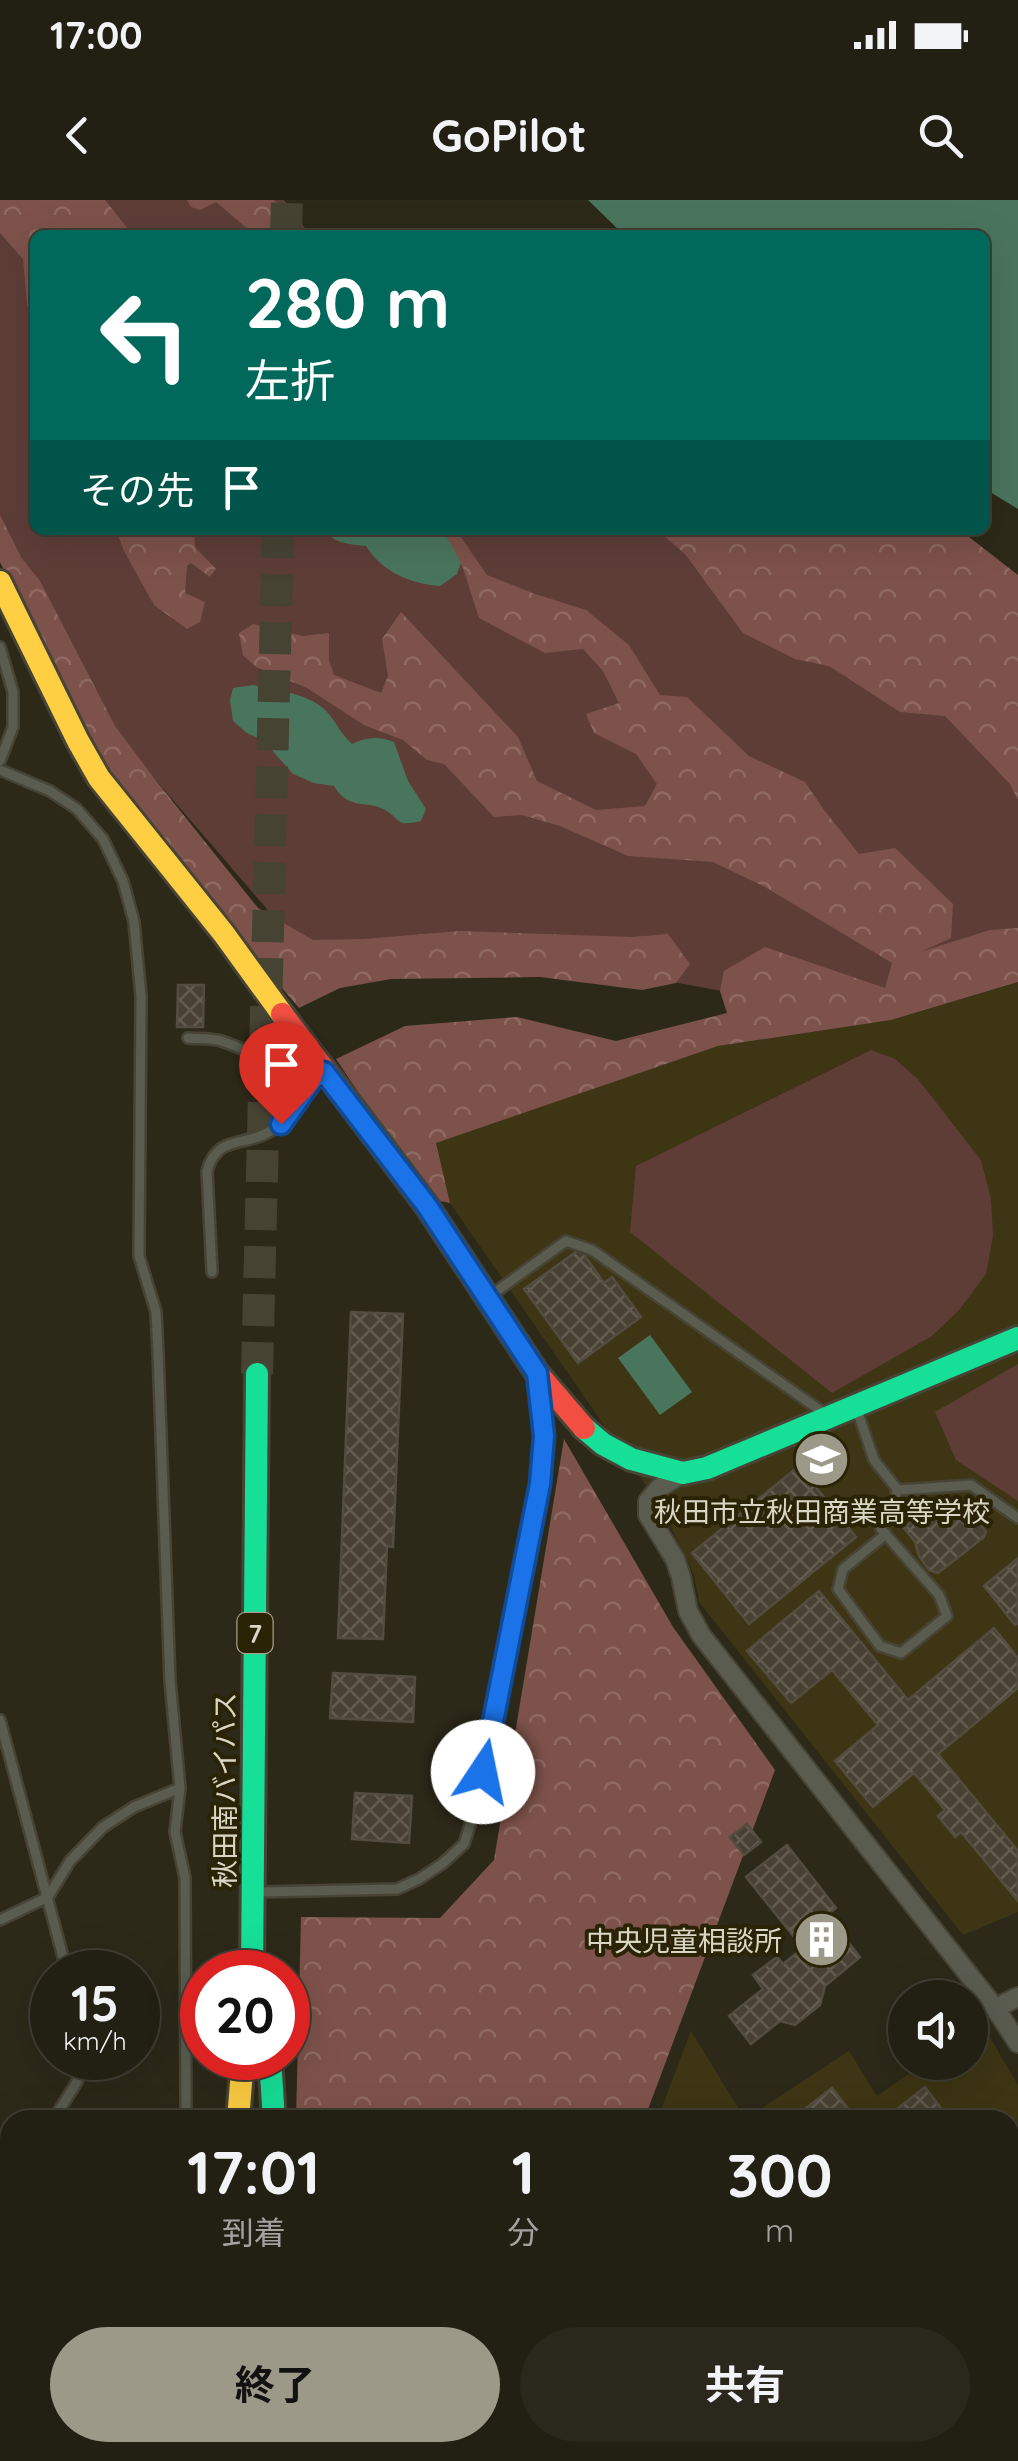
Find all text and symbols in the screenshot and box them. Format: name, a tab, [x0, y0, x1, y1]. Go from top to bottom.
text: 17:00	[50, 11, 143, 59]
text: GoPilot	[431, 107, 587, 163]
icon: back	[50, 108, 105, 163]
icon: search	[913, 108, 968, 163]
text: 280 m	[245, 258, 450, 346]
icon: left	[80, 270, 210, 400]
text: 左折	[245, 352, 335, 408]
icon: arrive	[214, 460, 269, 515]
text: その先	[80, 466, 194, 514]
pin	[239, 1022, 324, 1125]
icon: arrive	[254, 1037, 309, 1092]
school or university icon: 秋田市立秋田商業高等学校	[792, 1430, 852, 1490]
place label: 秋田市立秋田商業高等学校	[654, 1494, 990, 1529]
road number: 7	[238, 1613, 272, 1653]
street label: 秋田南バイパス	[207, 1692, 242, 1888]
position arrow	[431, 1720, 535, 1824]
building icon: 中央児童相談所	[791, 1910, 851, 1970]
place label: 中央児童相談所	[586, 1923, 782, 1958]
speed limit sign: 20	[180, 1950, 310, 2080]
text: 15	[71, 1971, 119, 2034]
map controls	[888, 1980, 988, 2080]
button: sound	[888, 1980, 988, 2080]
text: km/h	[63, 2025, 127, 2056]
text: 17:01	[187, 2134, 320, 2209]
text: 1	[512, 2134, 535, 2209]
text: 300	[727, 2137, 833, 2212]
text: m	[765, 2210, 794, 2250]
text: 到着	[222, 2212, 286, 2252]
text: 分	[507, 2212, 539, 2252]
button: 終了	[50, 2327, 500, 2442]
button: 共有	[520, 2327, 970, 2442]

